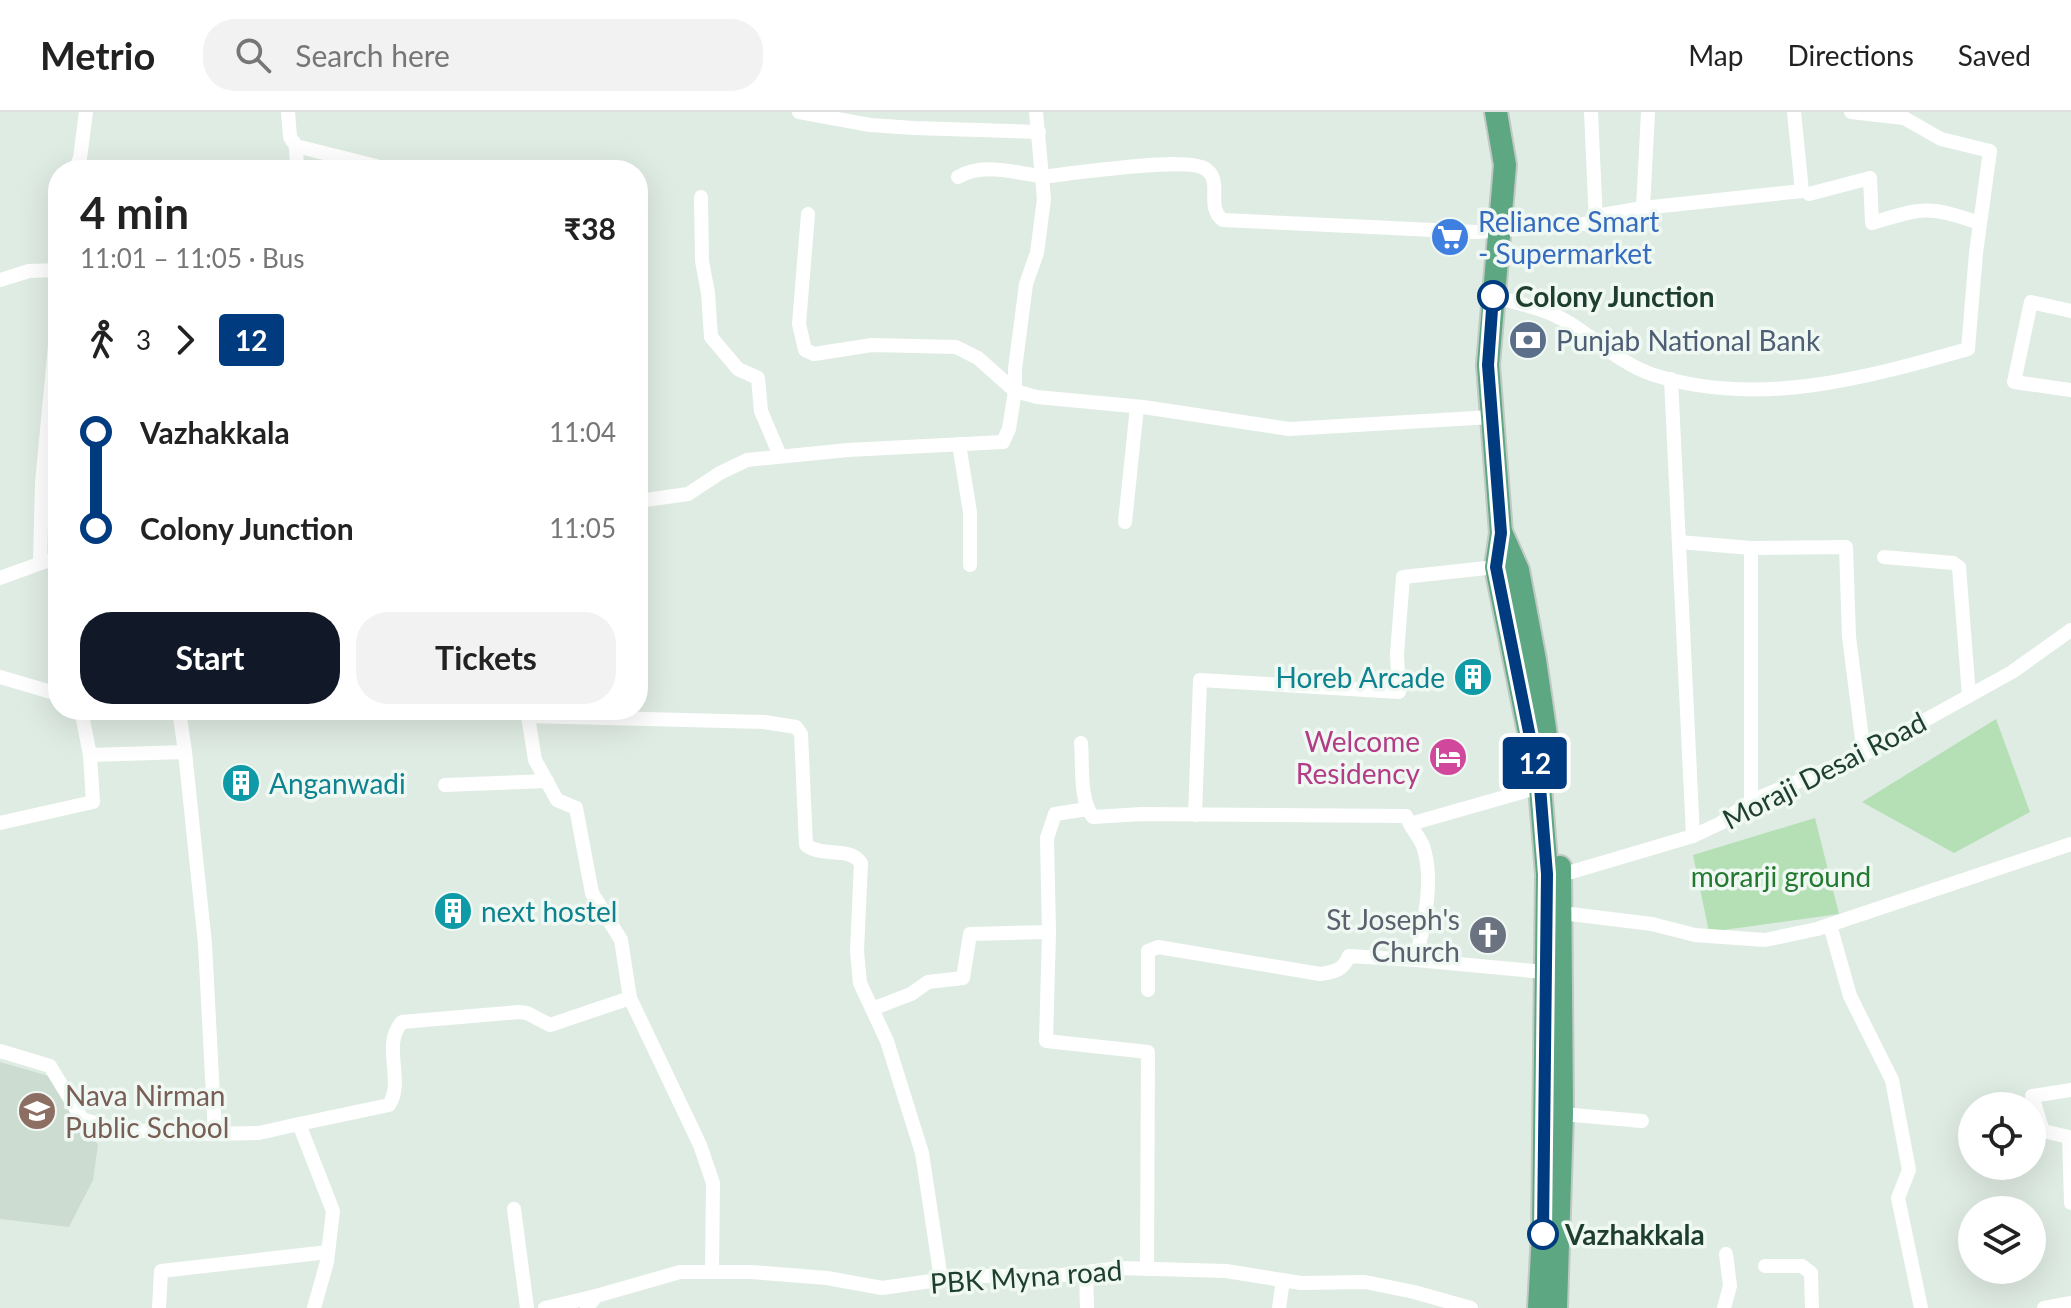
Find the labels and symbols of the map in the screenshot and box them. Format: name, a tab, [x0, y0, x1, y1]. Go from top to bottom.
place label: Reliance Smart - Supermarket	[1478, 204, 1659, 270]
supermarket icon: Reliance Smart - Supermarket	[1429, 216, 1471, 258]
place label: Colony Junction	[1515, 279, 1714, 313]
marker: Colony Junction	[1478, 281, 1508, 311]
bank icon: Punjab National Bank	[1507, 319, 1549, 361]
place label: Punjab National Bank	[1556, 323, 1821, 357]
building icon: Horeb Arcade	[1452, 656, 1494, 698]
place label: Horeb Arcade	[1276, 660, 1445, 694]
street label: Moraji Desai Road	[1717, 704, 1931, 836]
place label: Welcome Residency	[1296, 724, 1421, 790]
hotel icon: Welcome Residency	[1427, 736, 1469, 778]
line badge: 12	[1499, 737, 1571, 789]
building icon: Anganwadi	[220, 762, 262, 804]
place label: Anganwadi	[269, 766, 406, 800]
park label: morarji ground	[1691, 859, 1871, 893]
building icon: next hostel	[432, 890, 474, 932]
place label: next hostel	[481, 894, 617, 928]
place label: St Joseph's Church	[1326, 902, 1460, 968]
church icon: St Joseph's Church	[1467, 914, 1509, 956]
place label: Nava Nirman Public School	[65, 1078, 229, 1144]
school or university icon: Nava Nirman Public School	[16, 1090, 58, 1132]
place label: Vazhakkala	[1564, 1217, 1705, 1251]
marker: Vazhakkala	[1528, 1219, 1558, 1249]
street label: PBK Myna road	[929, 1252, 1123, 1300]

